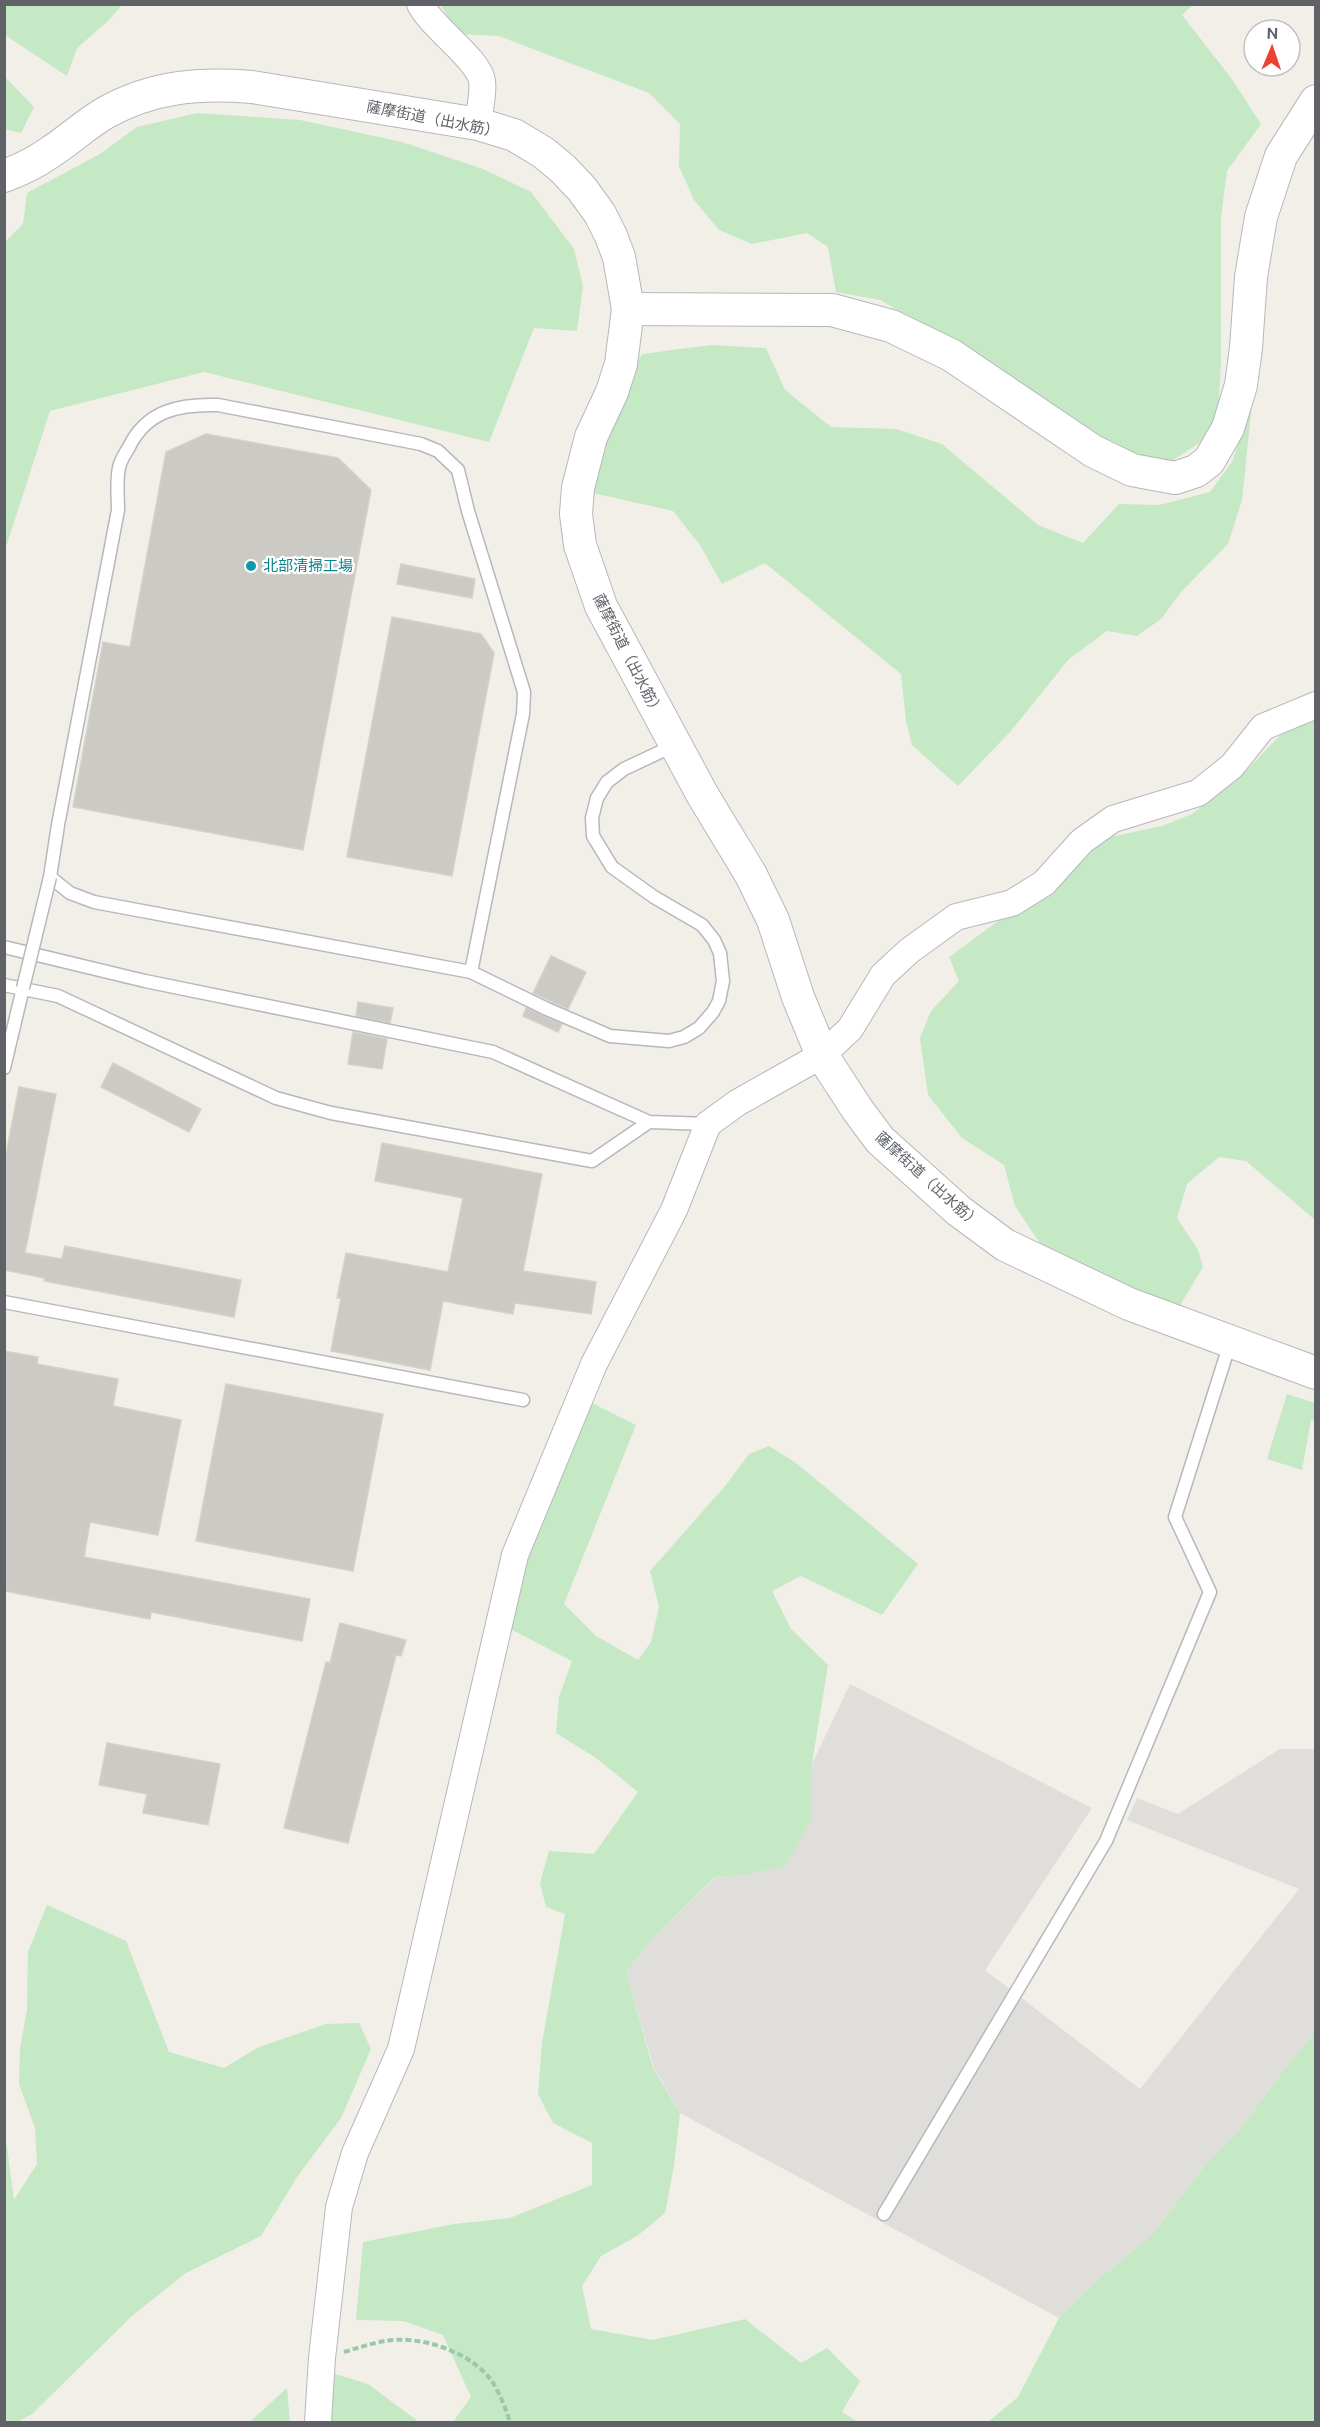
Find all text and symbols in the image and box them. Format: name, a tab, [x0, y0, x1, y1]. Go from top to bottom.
north arrow	[1242, 18, 1302, 78]
text: N	[1266, 24, 1279, 42]
street label: 薩摩街道（出水筋）	[365, 97, 501, 140]
place label: 北部清掃工場	[263, 557, 353, 574]
marker: 北部清掃工場	[244, 559, 258, 573]
street label: 薩摩街道（出水筋）	[590, 591, 667, 719]
street label: 薩摩街道（出水筋）	[872, 1128, 984, 1231]

